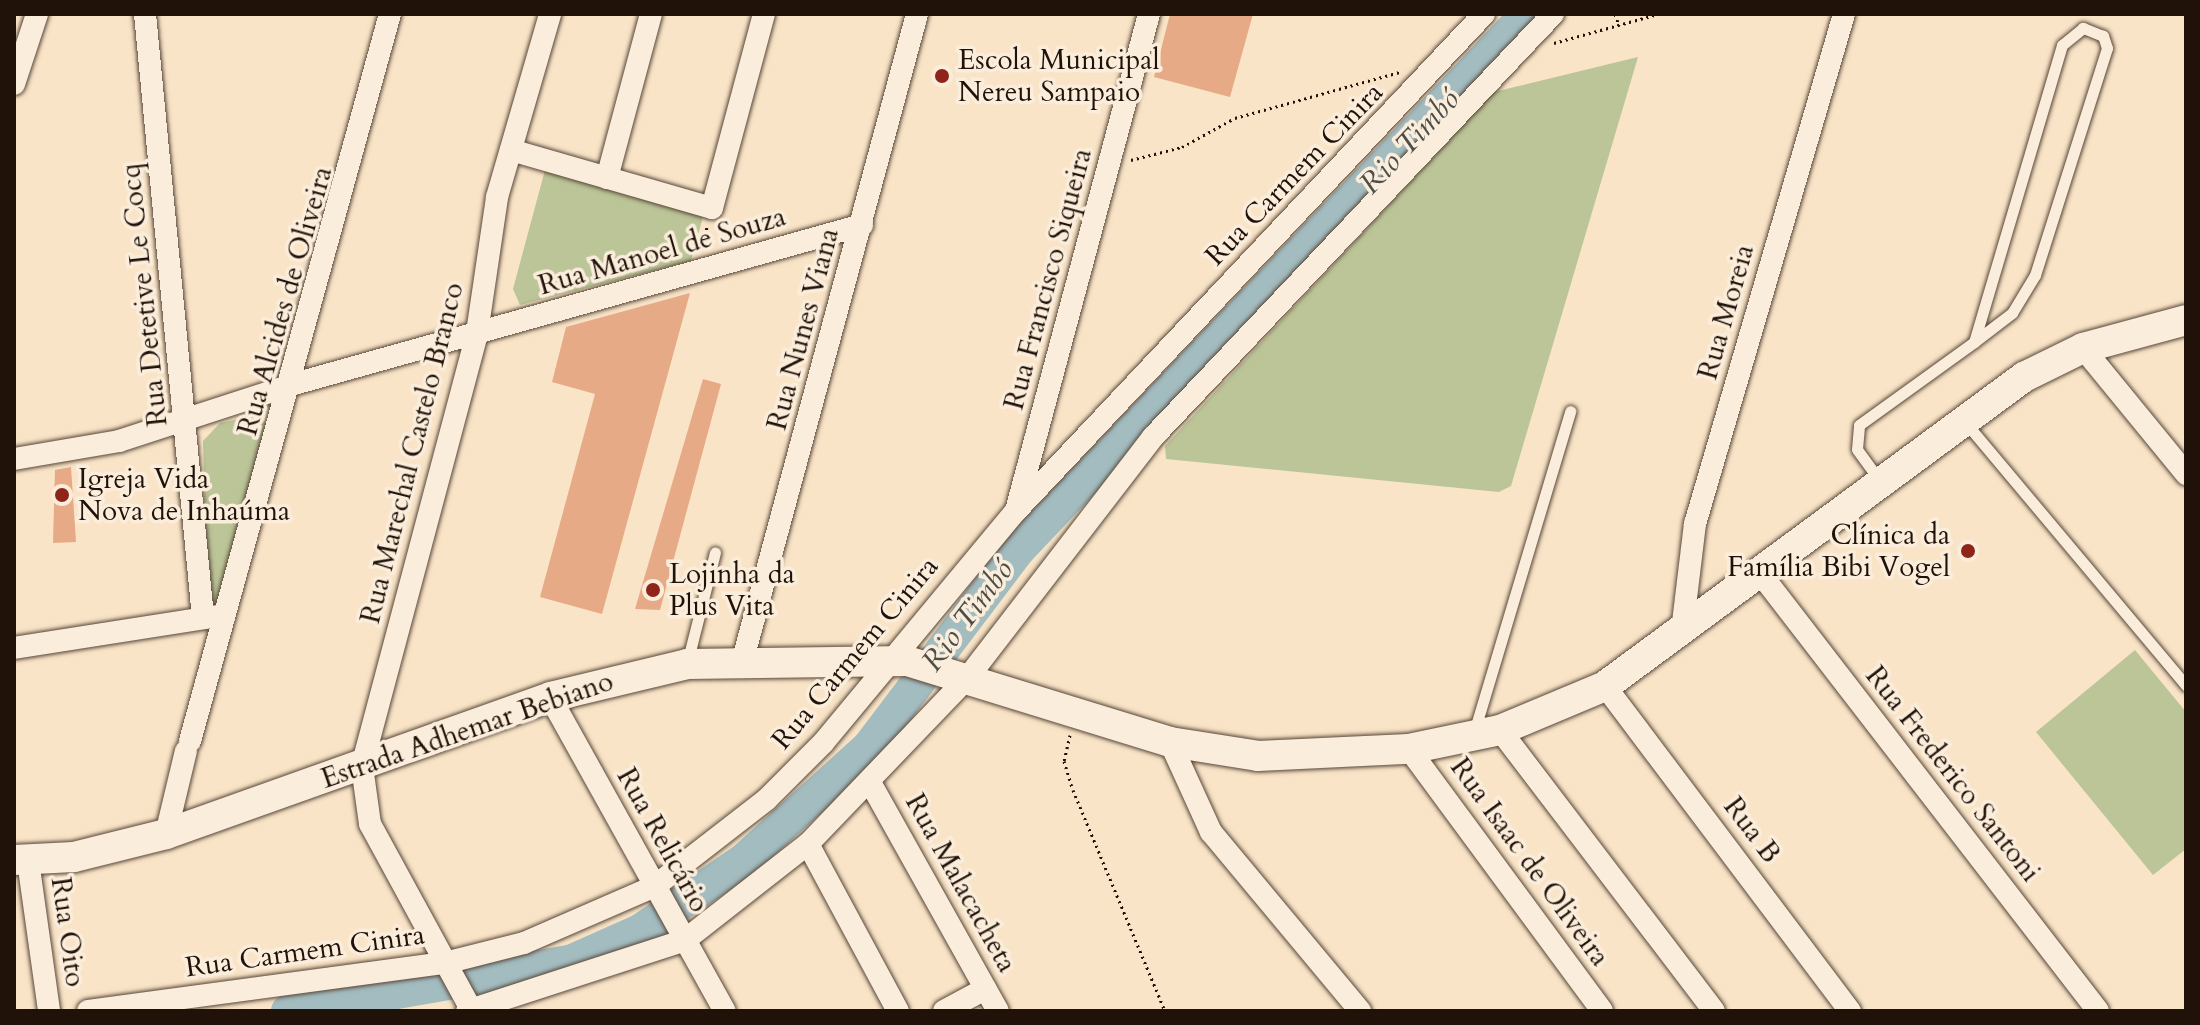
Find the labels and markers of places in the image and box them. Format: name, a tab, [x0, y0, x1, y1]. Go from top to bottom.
place label: Escola Municipal Nereu Sampaio	[958, 43, 1160, 109]
marker: Escola Municipal Nereu Sampaio	[933, 67, 951, 85]
place label: Igreja Vida Nova de Inhaúma	[78, 462, 290, 528]
marker: Igreja Vida Nova de Inhaúma	[53, 486, 71, 504]
place label: Clínica da Família Bibi Vogel	[1727, 518, 1950, 584]
marker: Clínica da Família Bibi Vogel	[1957, 540, 1979, 562]
place label: Lojinha da Plus Vita	[669, 557, 795, 623]
marker: Lojinha da Plus Vita	[644, 581, 662, 599]

